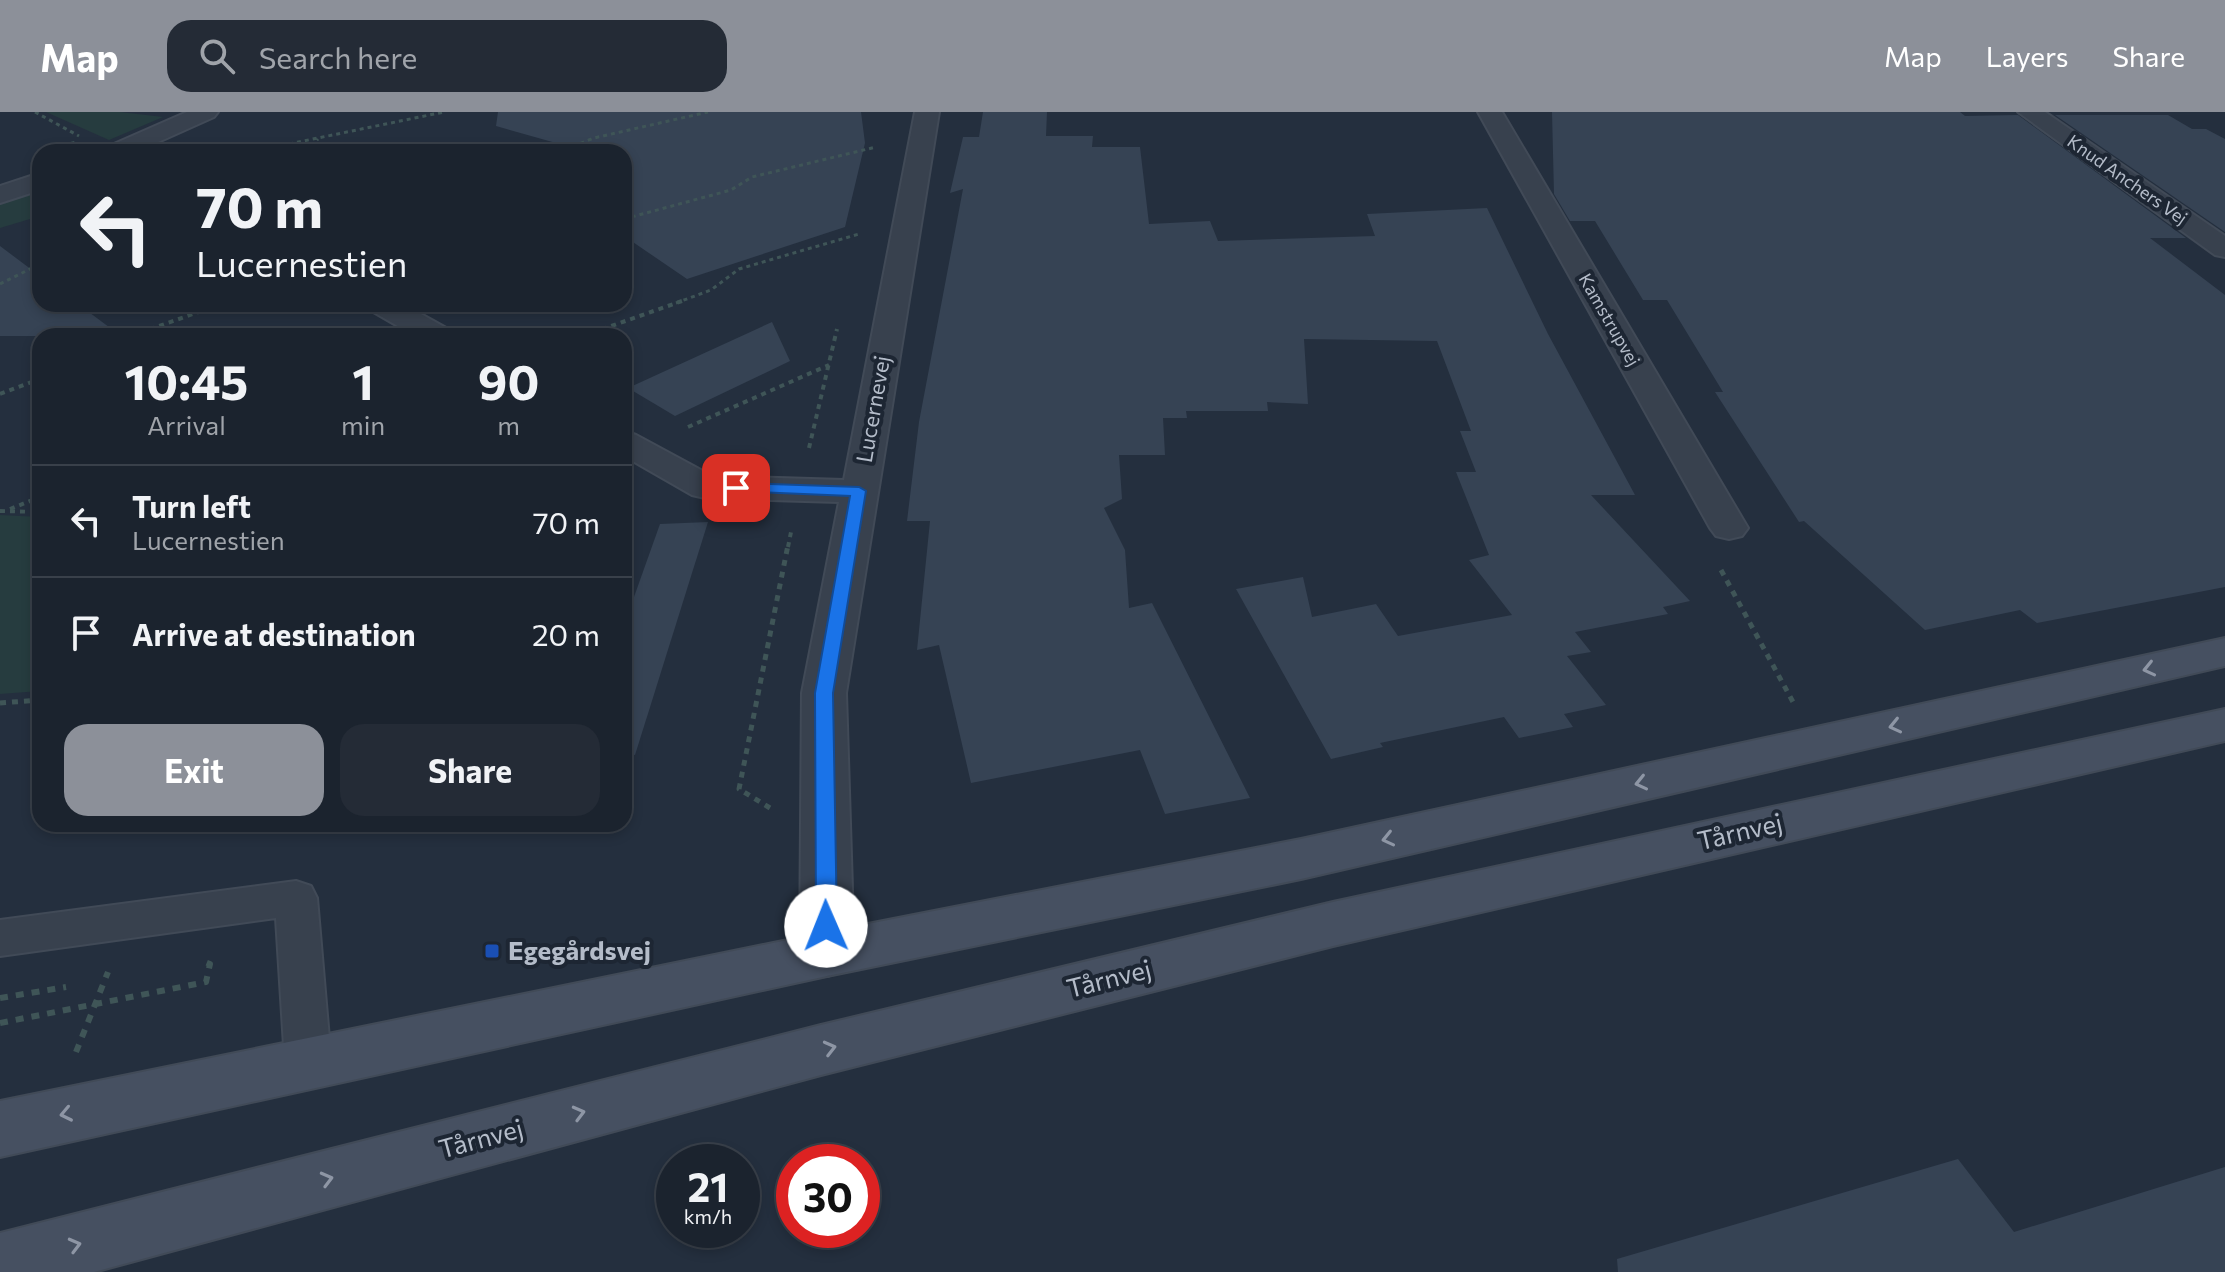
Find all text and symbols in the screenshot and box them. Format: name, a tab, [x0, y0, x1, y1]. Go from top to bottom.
search box	[167, 20, 727, 92]
text: Map	[40, 33, 119, 80]
icon: search	[195, 34, 239, 78]
text: Search here	[259, 38, 417, 75]
text: Map	[1884, 39, 1942, 73]
text: Layers	[1986, 39, 2068, 73]
text: Share	[2112, 39, 2185, 73]
street label: Knud Anchers Vej	[2063, 130, 2192, 229]
text: 70 m	[196, 171, 323, 240]
icon: left	[64, 176, 168, 280]
text: Lucernestien	[196, 240, 407, 284]
street label: Kamstrupvej	[1574, 269, 1645, 370]
text: 10:45	[125, 351, 248, 410]
text: 1	[352, 351, 374, 410]
text: 90	[478, 351, 539, 410]
street label: Lucernevej	[850, 353, 895, 465]
text: Arrival	[147, 409, 226, 440]
text: min	[341, 409, 385, 440]
text: m	[497, 409, 520, 440]
pin	[702, 454, 770, 522]
icon: arrive	[714, 466, 758, 510]
text: Turn left	[132, 487, 251, 524]
icon: left	[64, 499, 108, 543]
text: 70 m	[533, 503, 600, 540]
text: Lucernestien	[132, 524, 285, 555]
icon: arrive	[64, 611, 108, 655]
text: Arrive at destination	[132, 615, 416, 652]
text: 20 m	[532, 615, 600, 652]
one-way arrow	[2143, 660, 2156, 677]
one-way arrow	[1889, 717, 1902, 734]
button: Exit	[64, 724, 324, 816]
button: Share	[340, 724, 600, 816]
one-way arrow	[1635, 774, 1649, 791]
street label: Tårnvej	[1694, 806, 1785, 855]
one-way arrow	[1381, 830, 1395, 847]
position arrow	[784, 884, 868, 968]
place label: Egegårdsvej	[508, 934, 651, 965]
marker: Egegårdsvej	[483, 942, 501, 960]
street label: Tårnvej	[1063, 952, 1154, 1003]
one-way arrow	[823, 1040, 837, 1057]
one-way arrow	[59, 1105, 73, 1122]
one-way arrow	[571, 1106, 585, 1123]
street label: Tårnvej	[435, 1111, 526, 1164]
speed limit sign: 30	[776, 1144, 880, 1248]
text: 21	[688, 1161, 728, 1210]
one-way arrow	[320, 1172, 333, 1189]
text: km/h	[684, 1204, 732, 1228]
one-way arrow	[68, 1237, 82, 1254]

